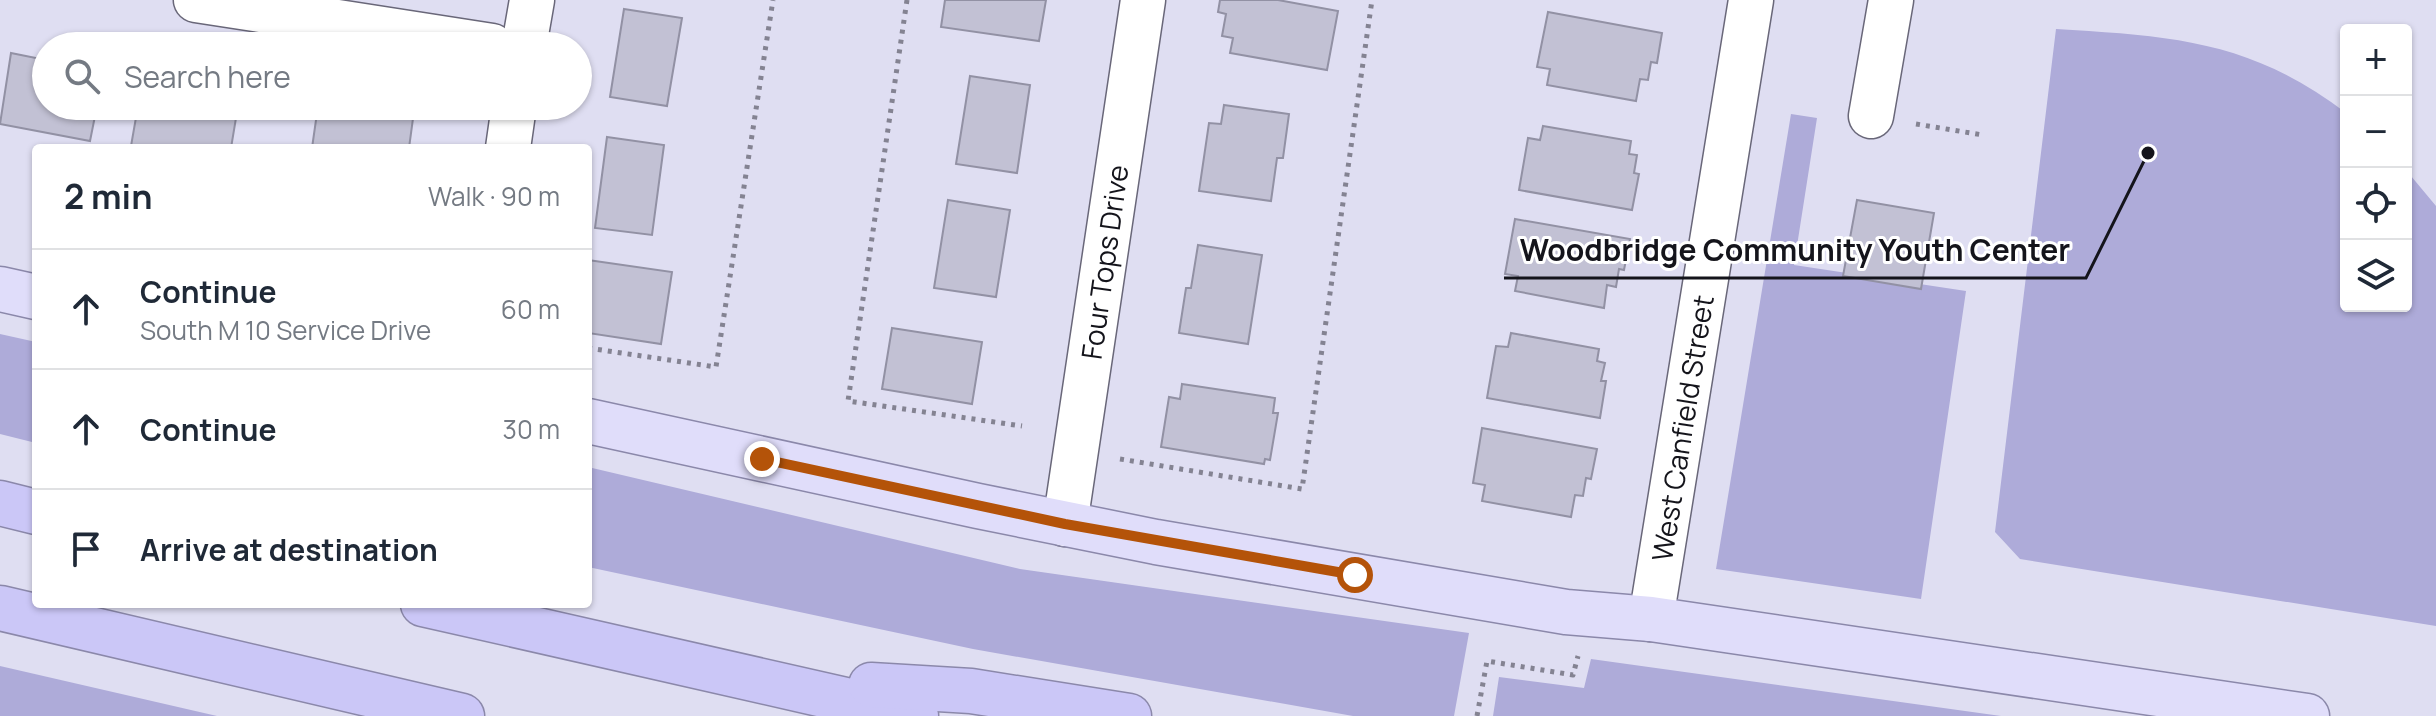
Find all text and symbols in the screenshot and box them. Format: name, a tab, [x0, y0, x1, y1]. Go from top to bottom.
map controls	[2340, 24, 2412, 312]
button: +	[2340, 24, 2412, 96]
search box	[32, 32, 592, 120]
icon: search	[60, 54, 104, 98]
text: Search here	[124, 56, 291, 97]
button: −	[2340, 96, 2412, 168]
street label: Four Tops Drive	[1072, 162, 1136, 362]
button: locate	[2340, 168, 2412, 240]
text: 2 min	[64, 173, 152, 219]
text: Walk · 90 m	[428, 178, 560, 214]
callout: Woodbridge Community Youth Center	[1504, 224, 2086, 278]
text: Woodbridge Community Youth Center	[1520, 229, 2070, 270]
button: layers	[2340, 240, 2412, 312]
text: Continue	[140, 271, 276, 312]
icon: ahead	[64, 287, 108, 331]
text: 60 m	[501, 291, 560, 327]
street label: West Canfield Street	[1642, 292, 1722, 564]
text: South M 10 Service Drive	[140, 312, 431, 348]
icon: ahead	[64, 407, 108, 451]
text: Continue	[140, 409, 276, 450]
text: 30 m	[503, 411, 560, 447]
route end	[744, 441, 780, 477]
icon: arrive	[64, 527, 108, 571]
text: Arrive at destination	[140, 529, 438, 570]
route start	[1337, 557, 1373, 593]

